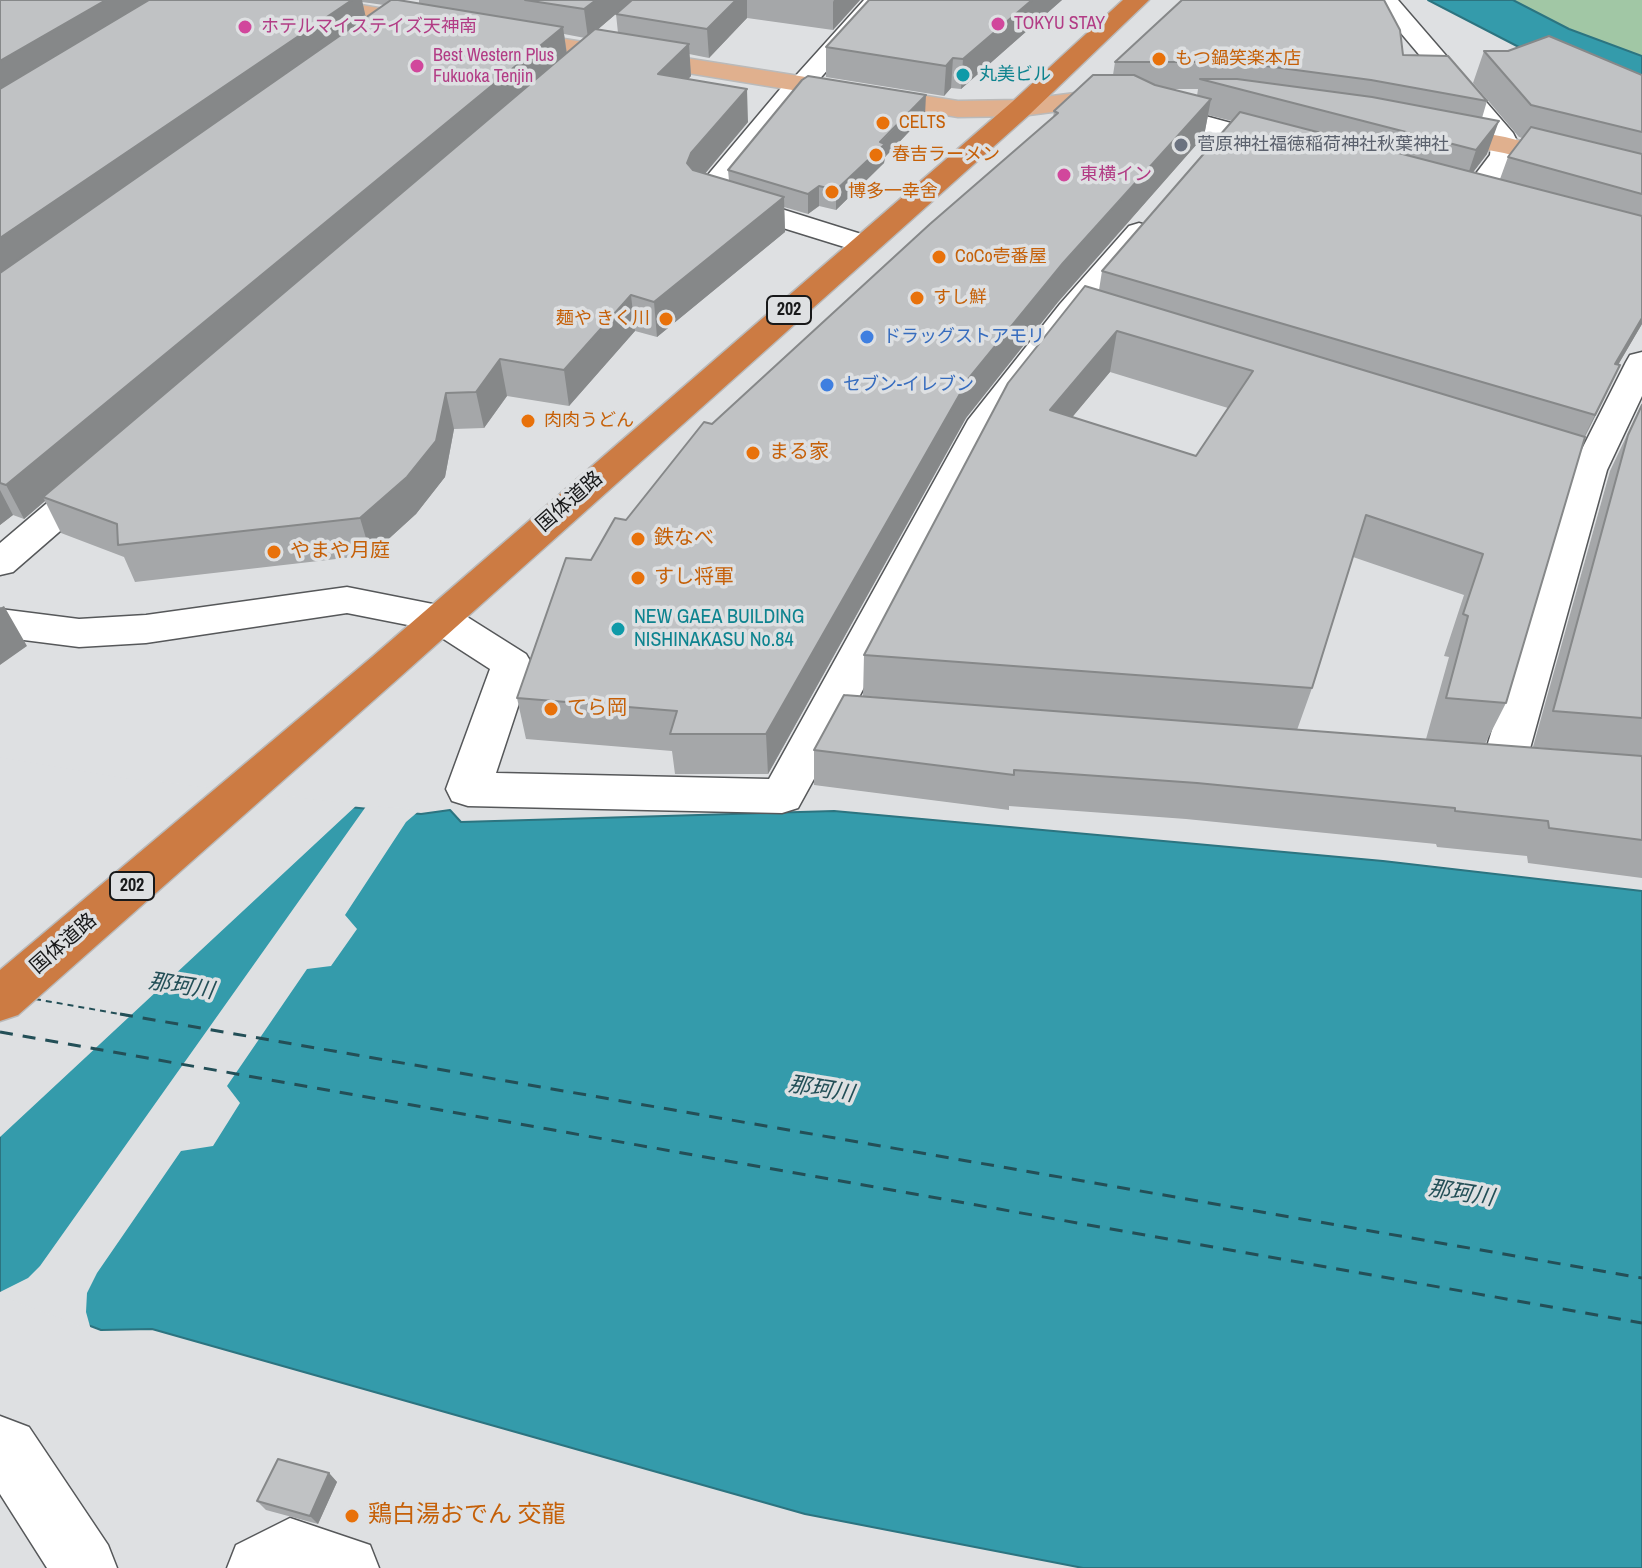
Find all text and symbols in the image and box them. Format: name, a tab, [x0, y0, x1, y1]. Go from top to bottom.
place label: TOKYU STAY	[1014, 13, 1105, 35]
marker: TOKYU STAY	[989, 15, 1007, 33]
place label: ホテルマイステイズ天神南	[261, 16, 477, 38]
marker: ホテルマイステイズ天神南	[236, 18, 254, 36]
place label: Best Western Plus Fukuoka Tenjin	[433, 45, 554, 88]
place label: もつ鍋笑楽本店	[1175, 48, 1301, 70]
marker: もつ鍋笑楽本店	[1150, 50, 1168, 68]
marker: Best Western Plus Fukuoka Tenjin	[408, 57, 426, 75]
place label: 丸美ビル	[979, 64, 1051, 86]
marker: 丸美ビル	[954, 66, 972, 84]
place label: CELTS	[899, 112, 945, 134]
marker: CELTS	[874, 114, 892, 132]
place label: 菅原神社福徳稲荷神社秋葉神社	[1197, 134, 1449, 156]
marker: 菅原神社福徳稲荷神社秋葉神社	[1172, 136, 1190, 154]
place label: 春吉ラーメン	[892, 144, 1000, 166]
marker: 春吉ラーメン	[867, 146, 885, 164]
place label: 東横イン	[1080, 164, 1152, 186]
marker: 東横イン	[1055, 166, 1073, 184]
place label: 博多一幸舍	[848, 181, 938, 203]
marker: 博多一幸舍	[823, 183, 841, 201]
place label: CoCo壱番屋	[955, 246, 1047, 268]
marker: CoCo壱番屋	[930, 248, 948, 266]
place label: すし鮮	[933, 287, 987, 309]
marker: すし鮮	[908, 289, 926, 307]
road number: 202	[767, 296, 811, 324]
place label: 麺や きく川	[556, 308, 650, 330]
marker: 麺や きく川	[657, 310, 675, 328]
place label: ドラッグストアモリ	[883, 326, 1045, 348]
marker: ドラッグストアモリ	[858, 328, 876, 346]
place label: セブン-イレブン	[843, 374, 974, 396]
marker: セブン-イレブン	[818, 376, 836, 394]
place label: 肉肉うどん	[544, 410, 634, 432]
marker: 肉肉うどん	[519, 412, 537, 430]
place label: まる家	[769, 441, 829, 465]
marker: まる家	[744, 444, 762, 462]
street label: 国体道路	[532, 467, 608, 537]
place label: 鉄なべ	[654, 527, 714, 551]
marker: 鉄なべ	[629, 530, 647, 548]
place label: やまや月庭	[290, 540, 390, 564]
marker: やまや月庭	[265, 543, 283, 561]
place label: すし将軍	[654, 566, 734, 590]
marker: すし将軍	[629, 569, 647, 587]
place label: NEW GAEA BUILDING NISHINAKASU No.84	[634, 606, 804, 653]
marker: NEW GAEA BUILDING NISHINAKASU No.84	[609, 620, 627, 638]
place label: てら岡	[567, 697, 627, 721]
marker: てら岡	[542, 700, 560, 718]
road number: 202	[110, 872, 154, 900]
street label: 国体道路	[26, 909, 102, 979]
water label: 那珂川	[146, 969, 216, 1005]
water label: 那珂川	[786, 1072, 856, 1108]
water label: 那珂川	[1426, 1176, 1496, 1212]
place label: 鶏白湯おでん 交龍	[368, 1502, 565, 1530]
marker: 鶏白湯おでん 交龍	[343, 1507, 361, 1525]

